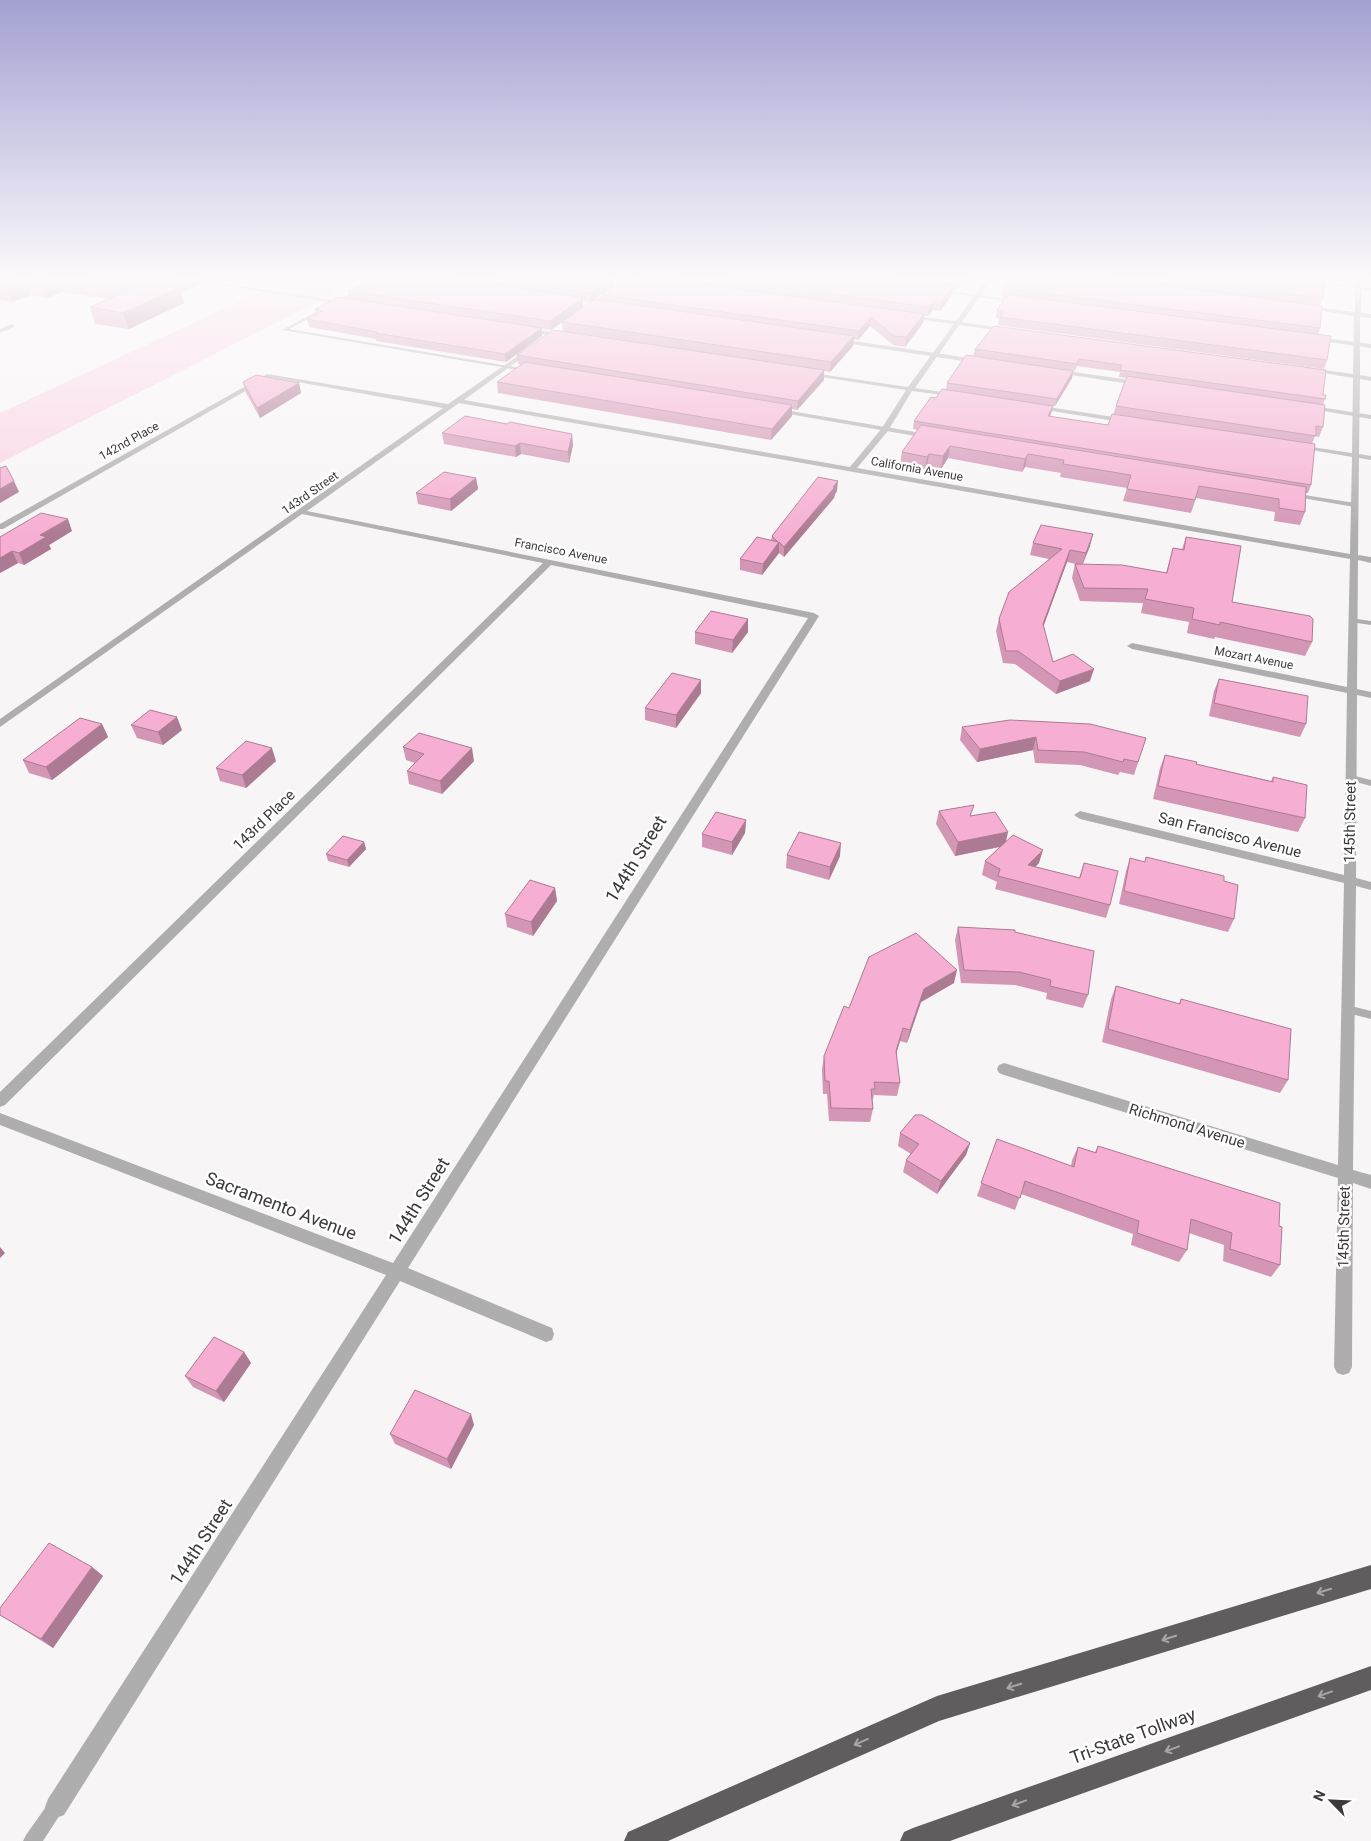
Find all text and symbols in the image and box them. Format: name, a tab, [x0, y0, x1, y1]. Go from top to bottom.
street label: 142nd Place	[97, 419, 161, 463]
street label: California Avenue	[870, 454, 964, 484]
street label: 143rd Street	[279, 468, 341, 518]
street label: Francisco Avenue	[513, 535, 609, 567]
street label: Mozart Avenue	[1213, 643, 1295, 673]
street label: 145th Street	[1340, 781, 1360, 863]
street label: 143rd Place	[229, 786, 299, 854]
street label: San Francisco Avenue	[1157, 809, 1303, 862]
street label: 144th Street	[601, 811, 671, 906]
street label: Richmond Avenue	[1127, 1100, 1247, 1152]
street label: 144th Street	[384, 1153, 454, 1248]
street label: Sacramento Avenue	[203, 1167, 360, 1244]
street label: 145th Street	[1334, 1186, 1354, 1268]
street label: 144th Street	[165, 1495, 236, 1589]
one-way arrow	[1317, 1587, 1333, 1596]
one-way arrow	[1161, 1634, 1177, 1644]
one-way arrow	[1006, 1681, 1022, 1691]
one-way arrow	[1318, 1690, 1333, 1699]
street label: Tri-State Tollway	[1067, 1703, 1199, 1768]
one-way arrow	[854, 1738, 869, 1748]
one-way arrow	[1165, 1745, 1180, 1754]
north arrow	[1306, 1776, 1356, 1826]
text: N	[1310, 1788, 1328, 1803]
one-way arrow	[1012, 1799, 1027, 1808]

